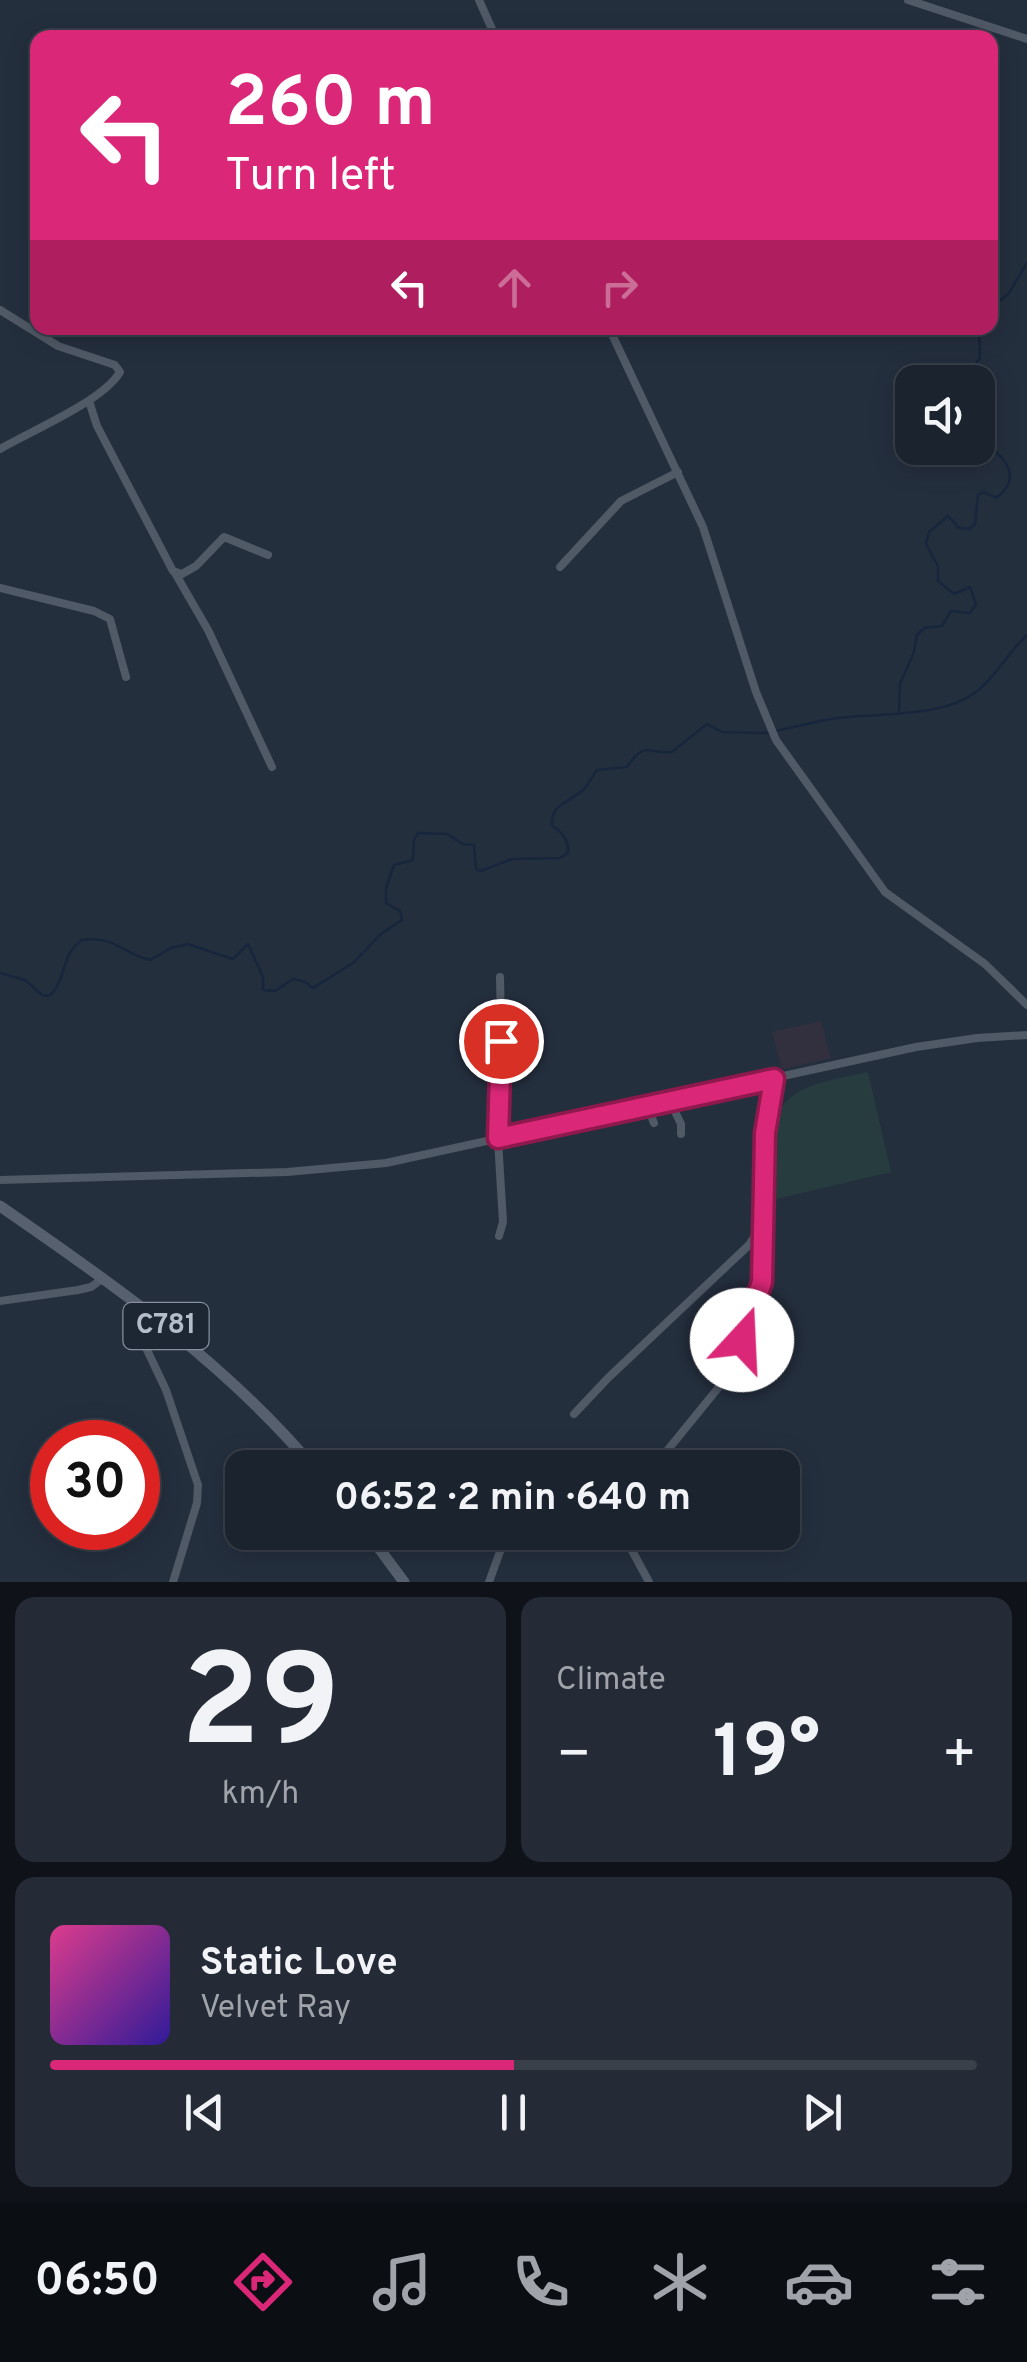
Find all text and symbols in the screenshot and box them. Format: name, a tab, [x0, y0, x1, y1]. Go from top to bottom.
text: 260 m	[225, 62, 436, 151]
icon: left	[60, 70, 190, 200]
text: Turn left	[225, 149, 396, 206]
icon: left	[382, 260, 437, 315]
icon: ahead	[487, 260, 542, 315]
icon: right	[592, 260, 647, 315]
map controls	[895, 365, 995, 465]
button: sound	[895, 365, 995, 465]
pin	[459, 999, 544, 1084]
icon: arrive	[474, 1014, 529, 1069]
position arrow	[690, 1288, 794, 1392]
road number: C781	[124, 1303, 208, 1349]
speed limit sign: 30	[30, 1420, 160, 1550]
text: 06:52 · 2 min · 640 m	[334, 1475, 691, 1524]
text: 29	[181, 1627, 340, 1792]
text: Climate	[556, 1661, 666, 1701]
text: 19°	[713, 1709, 820, 1804]
text: −	[556, 1722, 591, 1792]
text: +	[942, 1722, 977, 1792]
text: km/h	[222, 1775, 299, 1815]
text: Static Love	[200, 1940, 398, 1989]
text: Velvet Ray	[200, 1989, 351, 2029]
icon: previous	[177, 2085, 232, 2140]
icon: pause	[486, 2085, 541, 2140]
icon: next	[795, 2085, 850, 2140]
icon: directions	[228, 2247, 298, 2317]
icon: music	[367, 2247, 437, 2317]
icon: phone	[506, 2247, 576, 2317]
icon: climate	[645, 2247, 715, 2317]
icon: car	[784, 2247, 854, 2317]
icon: filters	[923, 2247, 993, 2317]
text: 06:50	[34, 2254, 160, 2311]

